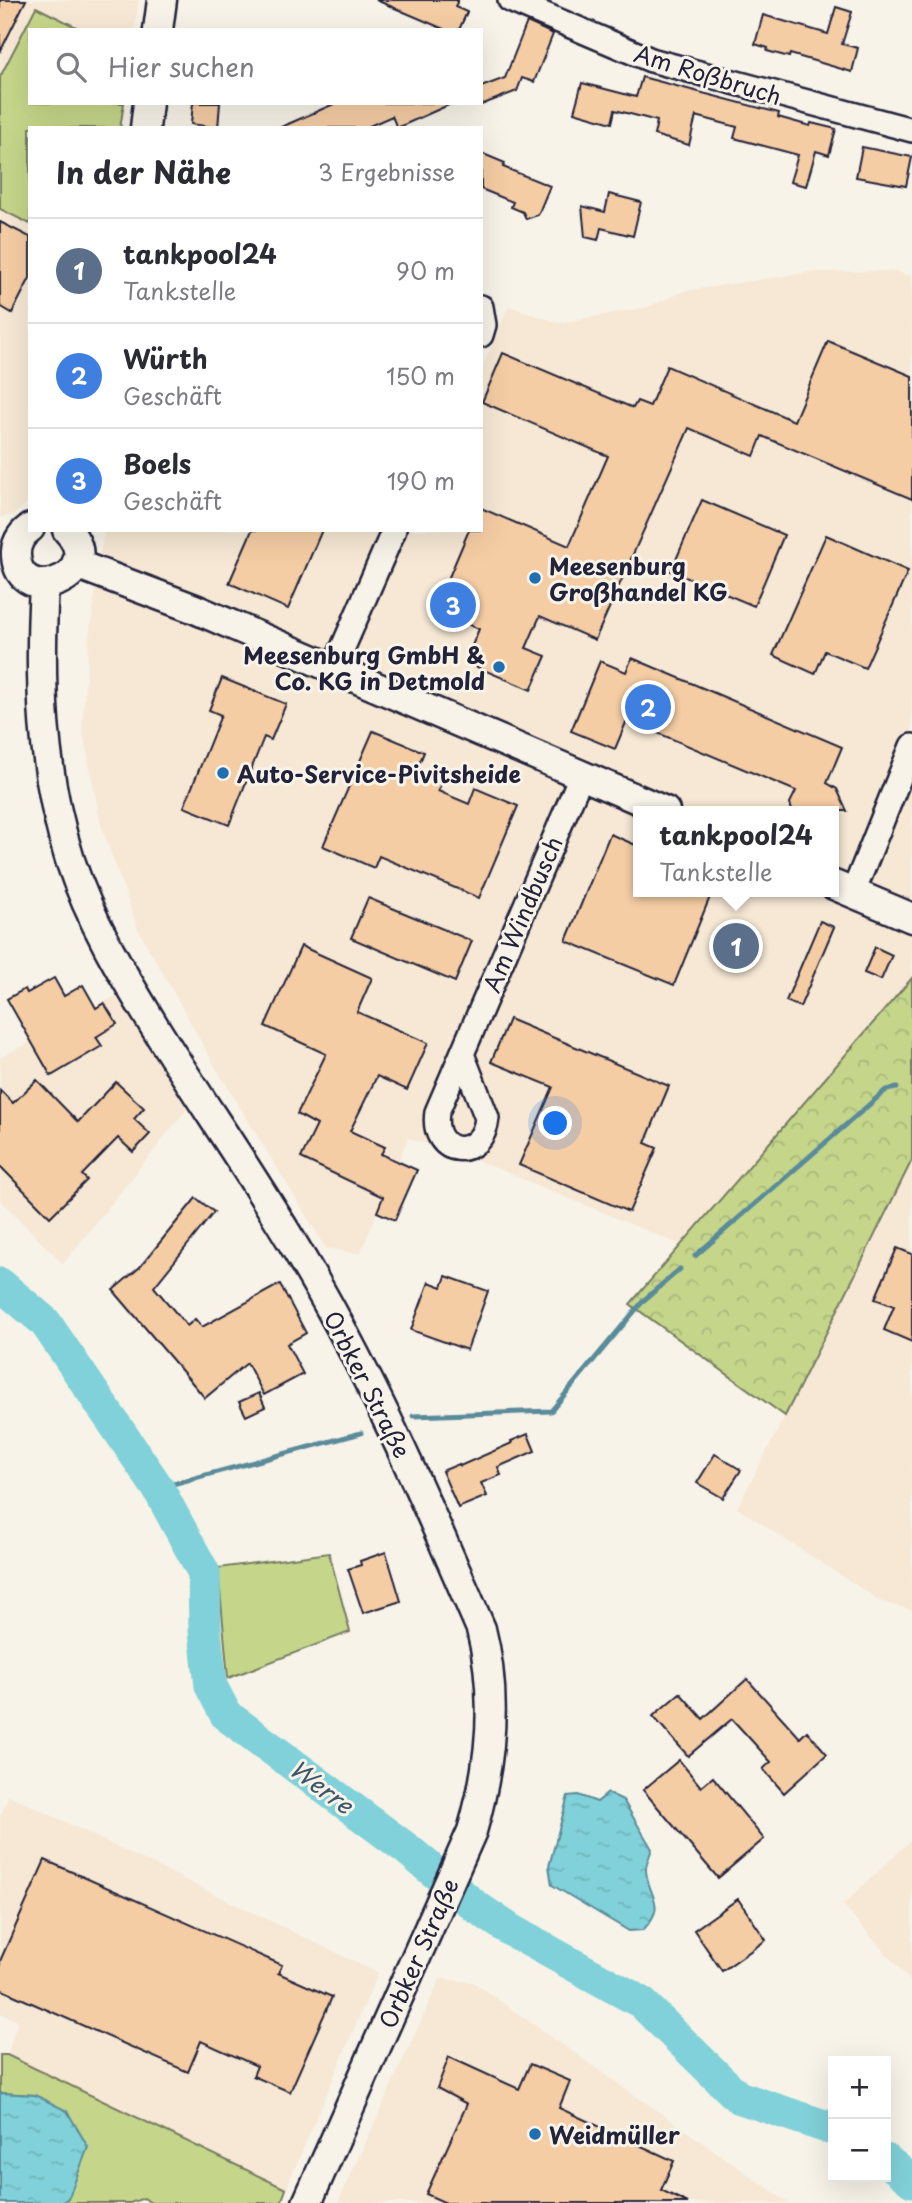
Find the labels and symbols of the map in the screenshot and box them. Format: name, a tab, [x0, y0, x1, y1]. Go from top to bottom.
street label: Am Roßbruch	[630, 35, 786, 113]
place label: Meesenburg Großhandel KG	[549, 548, 728, 609]
marker: Meesenburg Großhandel KG	[527, 570, 543, 586]
pin: 3	[430, 579, 476, 631]
place label: Meesenburg GmbH & Co. KG in Detmold	[243, 637, 485, 698]
marker: Meesenburg GmbH & Co. KG in Detmold	[491, 659, 507, 675]
pin: 2	[625, 681, 671, 733]
place label: Auto-Service-Pivitsheide	[237, 756, 521, 791]
marker: Auto-Service-Pivitsheide	[215, 765, 231, 781]
street label: Am Windbusch	[473, 831, 571, 997]
pin: 1	[713, 920, 759, 972]
your location	[538, 1106, 572, 1140]
street label: Orbker Straße	[316, 1304, 420, 1464]
water label: Werre	[283, 1750, 362, 1823]
street label: Orbker Straße	[369, 1872, 467, 2034]
place label: Weidmüller	[549, 2117, 680, 2152]
marker: Weidmüller	[527, 2126, 543, 2142]

